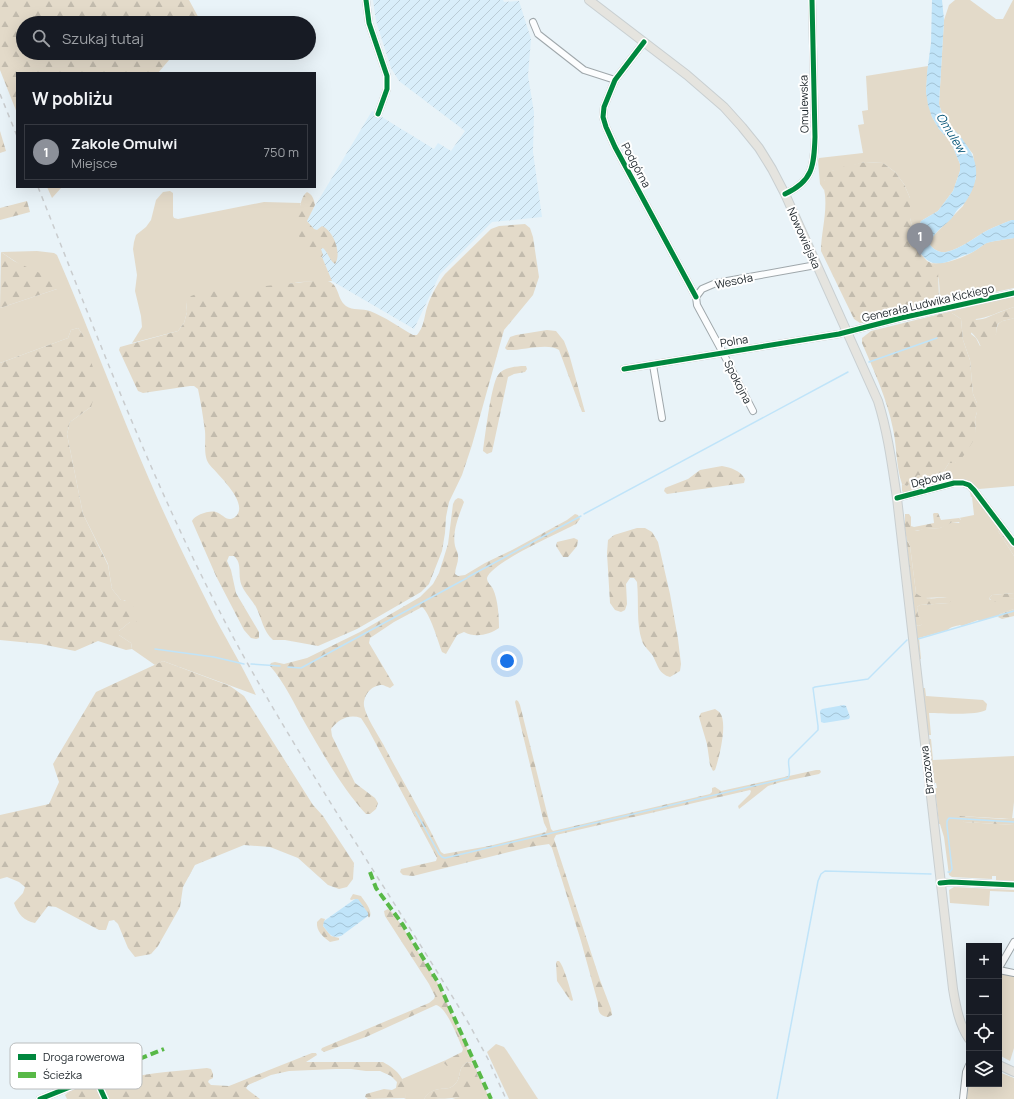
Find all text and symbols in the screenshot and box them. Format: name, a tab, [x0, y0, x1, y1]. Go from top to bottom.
search box	[16, 16, 316, 60]
icon: search	[30, 27, 52, 49]
text: Szukaj tutaj	[62, 28, 144, 49]
street label: Omulewska	[795, 75, 812, 133]
text: W pobliżu	[32, 87, 113, 110]
water label: Omulew	[932, 109, 971, 158]
text: Zakole Omulwi	[71, 133, 178, 154]
street label: Podgórna	[618, 139, 655, 190]
text: 1	[43, 143, 49, 161]
text: 750 m	[263, 143, 299, 161]
text: Miejsce	[71, 154, 117, 172]
street label: Nowowiejska	[784, 205, 825, 271]
pin: 1	[907, 223, 933, 256]
street label: Wesoła	[714, 269, 754, 292]
street label: Generała Ludwika Kickiego	[860, 280, 996, 325]
street label: Polna	[719, 331, 749, 350]
street label: Spokojna	[721, 357, 756, 406]
street label: Dębowa	[909, 466, 953, 491]
your location	[497, 651, 517, 671]
street label: Brzozowa	[916, 745, 937, 795]
map controls	[966, 943, 1002, 1087]
button: +	[966, 943, 1002, 979]
button: −	[966, 979, 1002, 1015]
button: locate	[966, 1015, 1002, 1051]
legend	[10, 1043, 142, 1089]
text: Droga rowerowa	[43, 1049, 125, 1064]
button: layers	[966, 1051, 1002, 1087]
text: Ścieżka	[43, 1067, 82, 1082]

